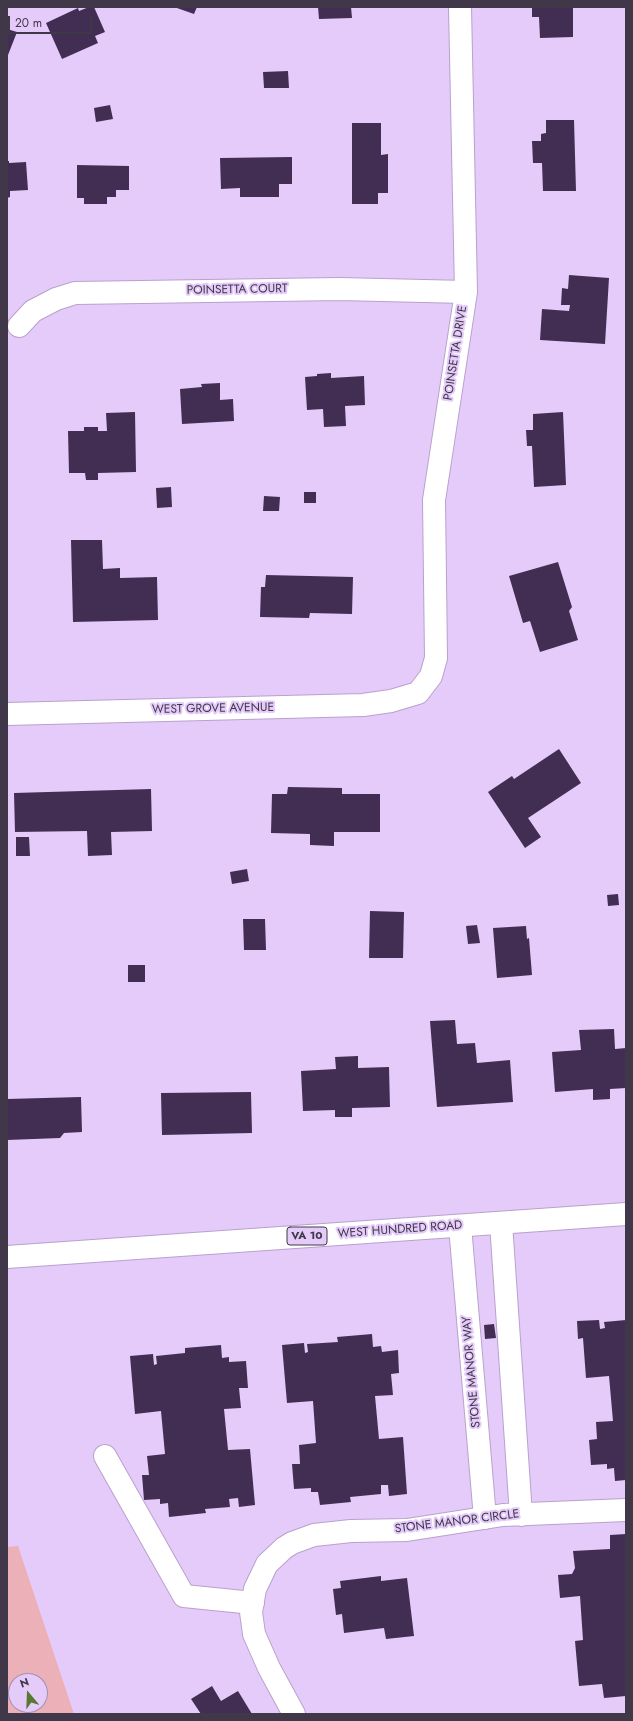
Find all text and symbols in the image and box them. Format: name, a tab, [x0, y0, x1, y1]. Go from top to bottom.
scale bar	[10, 8, 94, 34]
text: 20 m	[15, 14, 42, 32]
street label: POINSETTA COURT	[186, 282, 288, 298]
street label: POINSETTA DRIVE	[441, 305, 471, 401]
street label: WEST GROVE AVENUE	[152, 701, 274, 717]
street label: WEST HUNDRED ROAD	[337, 1218, 463, 1242]
road number: VA 10	[287, 1227, 327, 1245]
street label: STONE MANOR WAY	[460, 1316, 484, 1428]
street label: STONE MANOR CIRCLE	[394, 1507, 520, 1537]
north arrow	[8, 1673, 48, 1713]
text: N	[18, 1674, 31, 1692]

